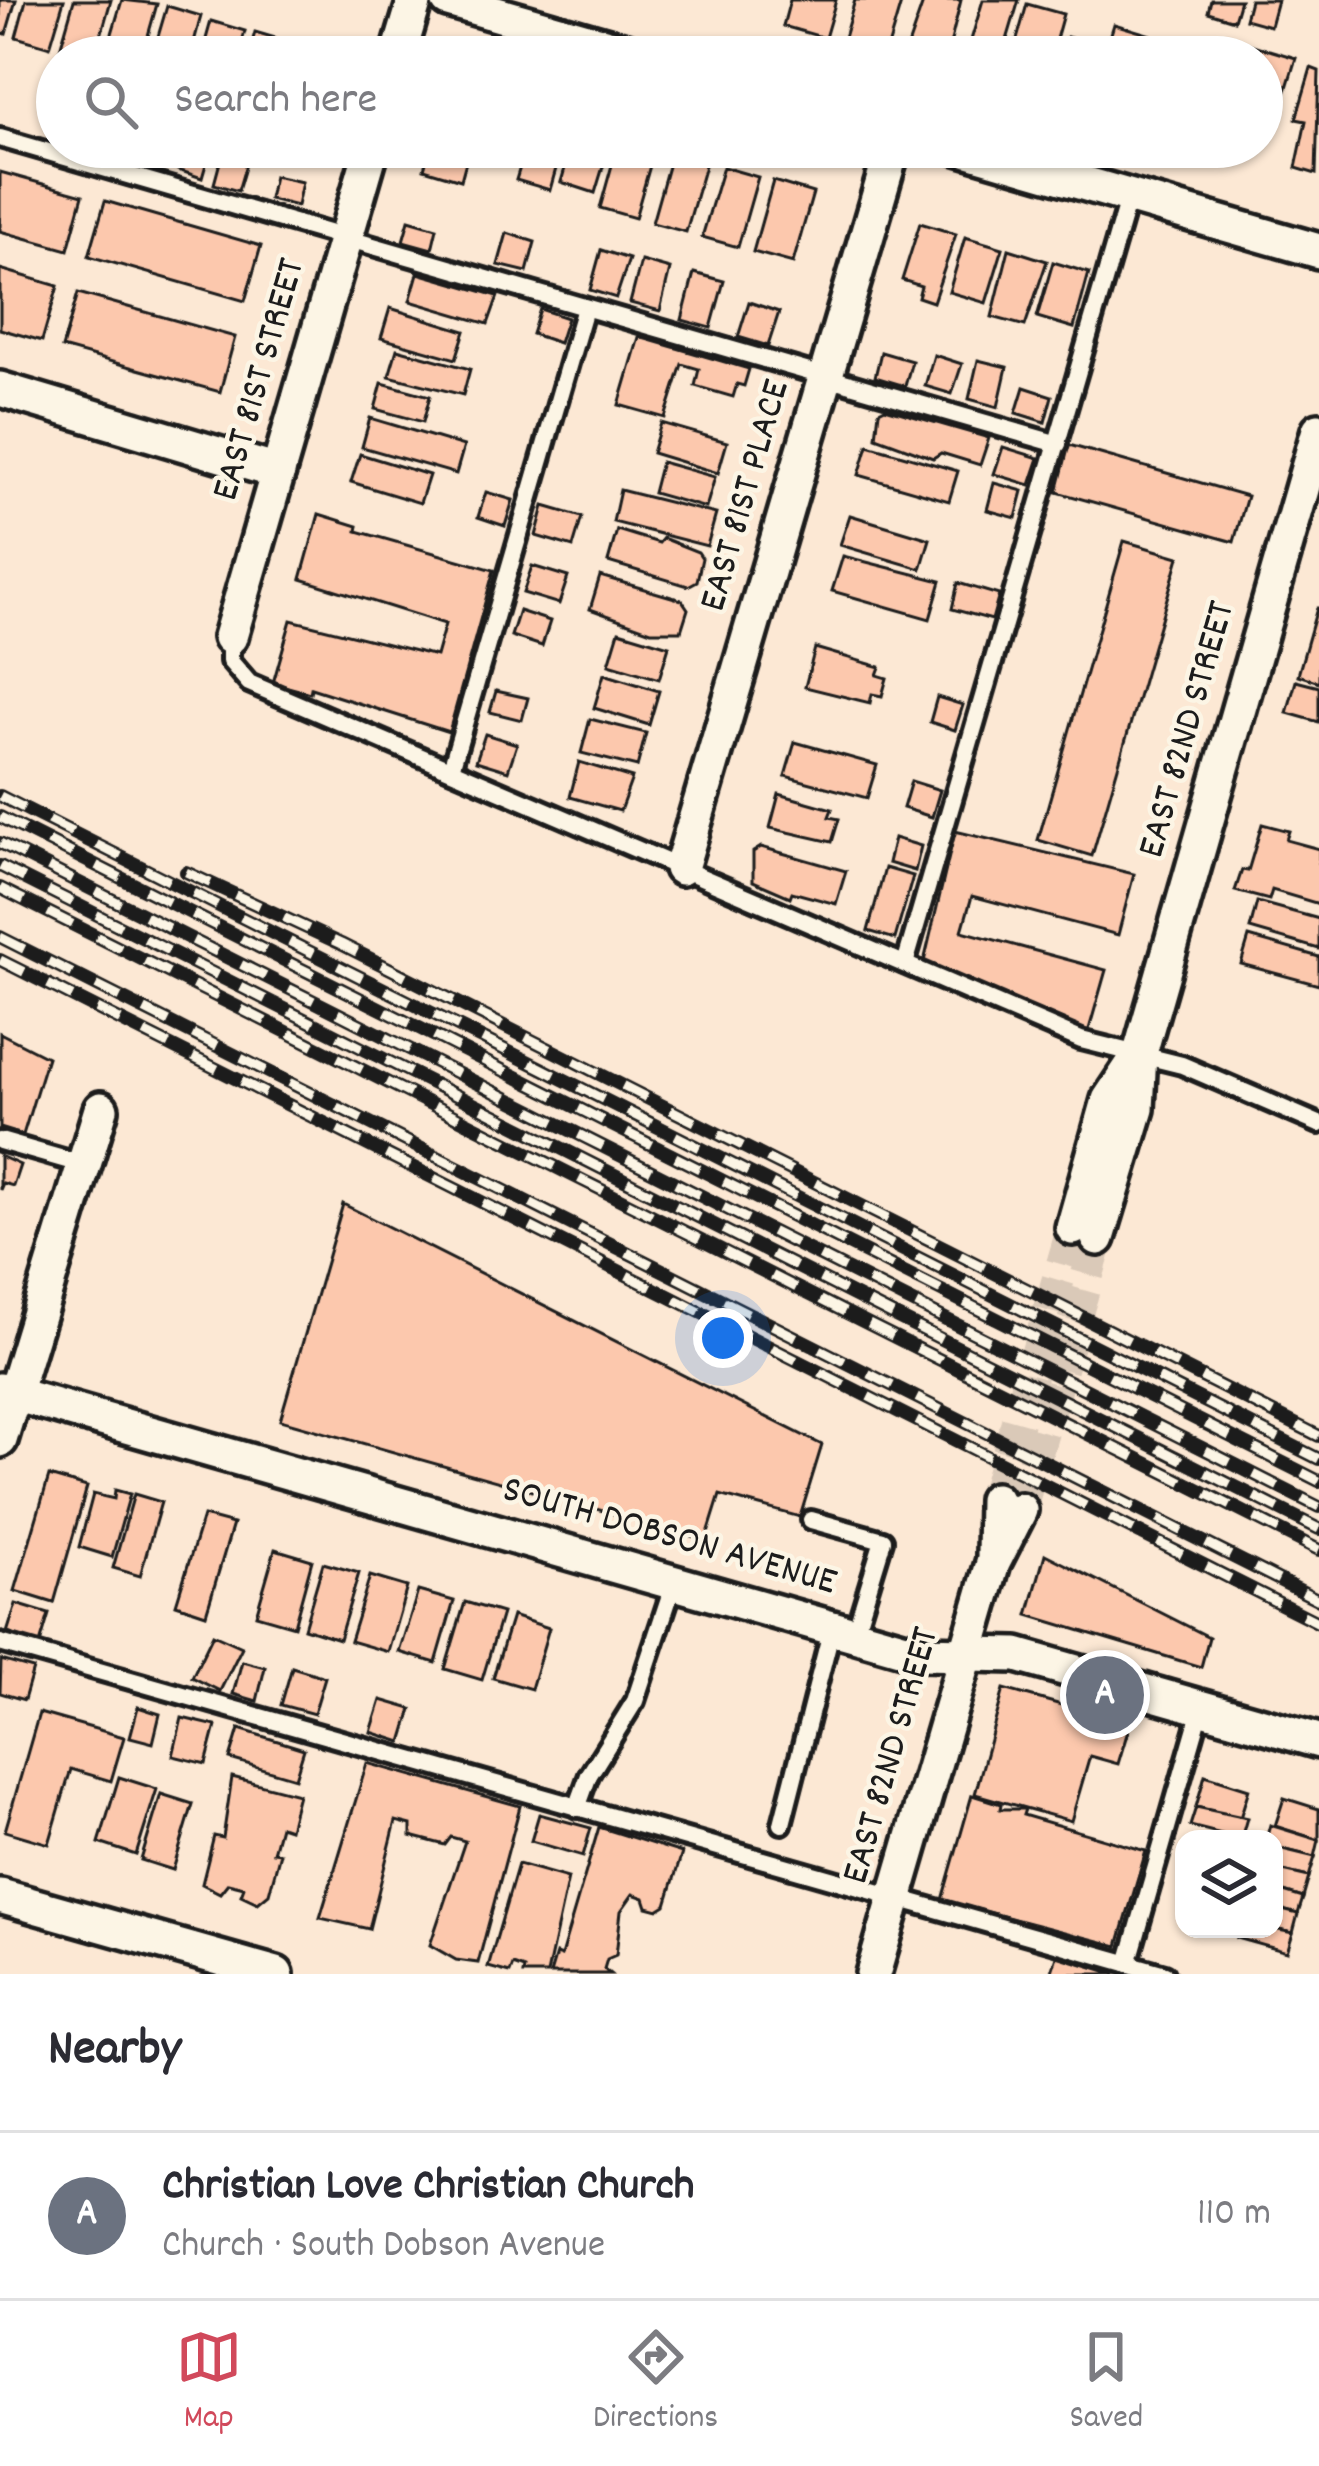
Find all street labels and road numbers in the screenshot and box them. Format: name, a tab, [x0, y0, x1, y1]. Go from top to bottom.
street label: EAST 81ST STREET	[200, 252, 322, 507]
street label: EAST 81ST PLACE	[688, 373, 806, 618]
street label: EAST 82ND STREET	[1126, 595, 1252, 865]
street label: SOUTH DOBSON AVENUE	[496, 1464, 843, 1612]
street label: EAST 82ND STREET	[830, 1621, 956, 1891]

